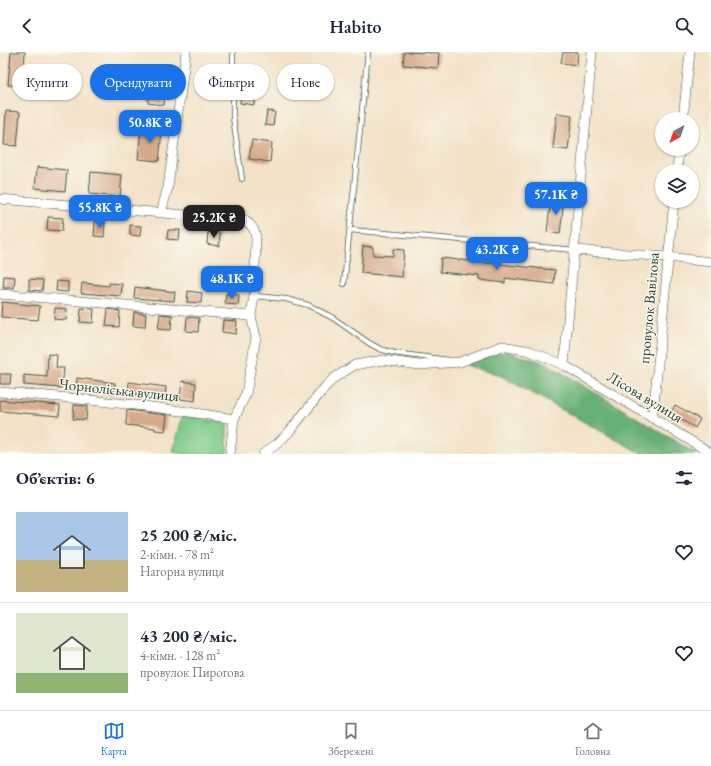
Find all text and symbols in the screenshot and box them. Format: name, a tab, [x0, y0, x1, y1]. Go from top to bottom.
icon: back	[16, 15, 38, 37]
text: Habito	[329, 15, 382, 38]
icon: search	[673, 15, 695, 37]
chip: Купити	[12, 64, 82, 100]
chip: Орендувати	[90, 64, 186, 100]
chip: Фільтри	[194, 64, 269, 100]
chip: Нове	[277, 64, 334, 100]
pin: 50.8K ₴	[113, 110, 187, 144]
north arrow	[655, 112, 699, 156]
map controls	[655, 112, 699, 208]
text: 50.8K ₴	[128, 114, 172, 131]
button: layers	[655, 164, 699, 208]
pin: 57.1K ₴	[519, 182, 593, 216]
text: 57.1K ₴	[534, 186, 578, 203]
pin: 55.8K ₴	[63, 195, 137, 229]
text: 55.8K ₴	[78, 199, 122, 216]
pin: 25.2K ₴	[177, 205, 251, 239]
text: 25.2K ₴	[192, 209, 236, 226]
pin: 43.2K ₴	[460, 237, 534, 271]
text: 43.2K ₴	[475, 241, 519, 258]
street label: провулок Вавілова	[634, 251, 663, 364]
pin: 48.1K ₴	[195, 266, 269, 300]
text: 48.1K ₴	[210, 270, 254, 287]
street label: Лісова вулиця	[604, 367, 687, 427]
street label: Чорноліська вулиця	[58, 374, 180, 405]
text: Об’єктів: 6	[16, 467, 95, 489]
icon: filters	[673, 467, 695, 489]
text: 25 200 ₴/міс.	[140, 524, 237, 546]
icon: home	[48, 528, 96, 576]
icon: heart	[673, 541, 695, 563]
text: 2-кімн. · 78 m²	[140, 546, 214, 563]
text: Нагорна вулиця	[140, 563, 224, 580]
text: 43 200 ₴/міс.	[140, 625, 237, 647]
icon: home	[48, 629, 96, 677]
icon: heart	[673, 642, 695, 664]
text: 4-кімн. · 128 m²	[140, 647, 220, 664]
text: провулок Пирогова	[140, 664, 244, 681]
tab: Карта	[101, 720, 127, 758]
tab: Збережені	[328, 720, 374, 758]
tab: Головна	[575, 720, 610, 758]

